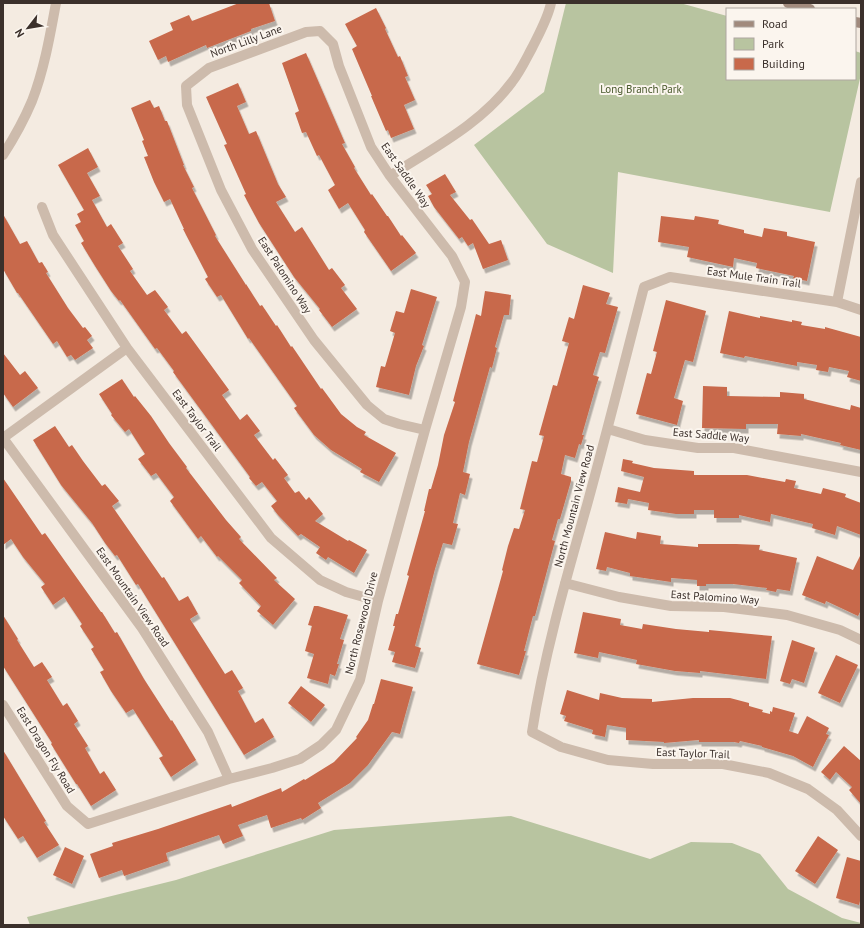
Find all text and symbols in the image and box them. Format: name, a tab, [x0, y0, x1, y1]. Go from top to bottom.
north arrow	[8, 8, 48, 48]
legend	[726, 8, 856, 80]
text: Road	[762, 16, 787, 31]
street label: North Lilly Lane	[208, 21, 284, 60]
text: N	[12, 26, 27, 40]
text: Park	[762, 36, 784, 51]
text: Building	[762, 56, 805, 71]
park label: Long Branch Park	[600, 82, 683, 96]
street label: East Saddle Way	[378, 140, 434, 211]
street label: East Palomino Way	[255, 234, 316, 317]
street label: East Mule Train Trail	[706, 263, 803, 291]
street label: East Taylor Trail	[169, 386, 225, 454]
street label: East Saddle Way	[672, 425, 751, 445]
street label: North Mountain View Road	[551, 443, 597, 569]
street label: East Mountain View Road	[93, 544, 173, 650]
street label: North Rosewood Drive	[341, 570, 381, 676]
street label: East Palomino Way	[670, 587, 761, 607]
street label: East Dragon Fly Road	[14, 704, 78, 796]
street label: East Taylor Trail	[656, 745, 731, 761]

